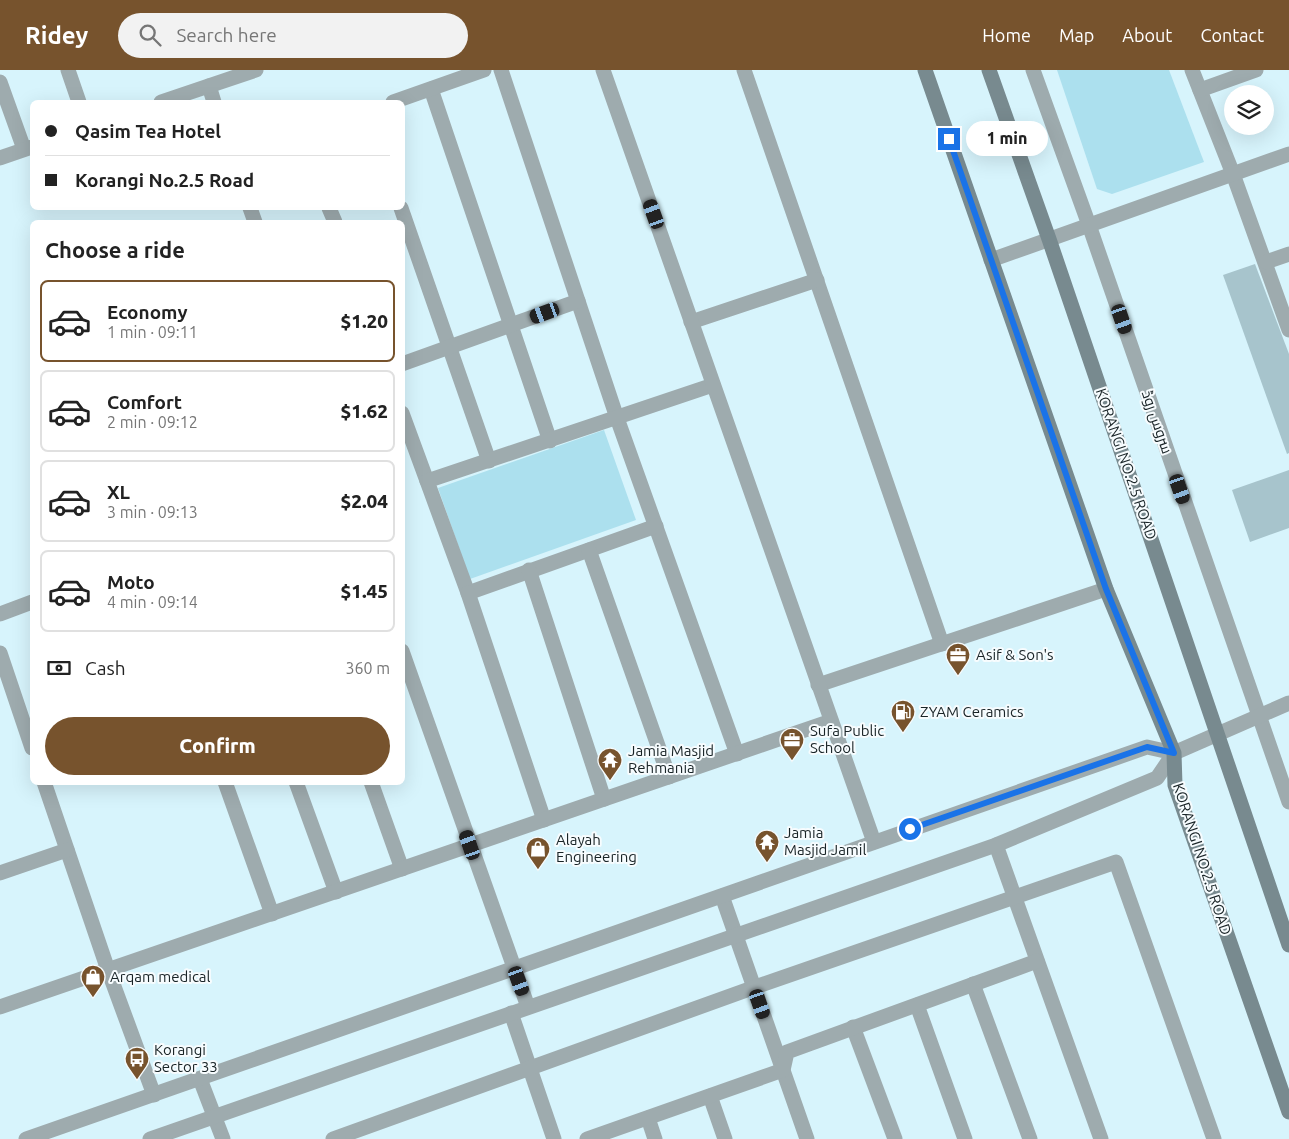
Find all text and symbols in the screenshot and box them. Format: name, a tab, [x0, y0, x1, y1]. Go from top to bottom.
search box	[118, 13, 468, 58]
icon: search	[136, 21, 164, 49]
text: Ridey	[25, 22, 88, 49]
text: Search here	[176, 24, 277, 46]
text: Home	[982, 25, 1031, 45]
text: Map	[1059, 25, 1094, 45]
text: About	[1122, 25, 1172, 45]
text: Contact	[1200, 25, 1264, 45]
map controls	[1224, 85, 1274, 135]
button: layers	[1224, 85, 1274, 135]
text: Qasim Tea Hotel	[75, 120, 221, 142]
callout: 1 min	[966, 122, 1049, 156]
route end	[938, 128, 960, 150]
text: 1 min	[987, 129, 1027, 147]
text: Korangi No.2.5 Road	[75, 169, 254, 191]
car	[641, 197, 666, 231]
text: Choose a ride	[45, 237, 185, 262]
icon: car	[47, 299, 92, 344]
text: Economy	[107, 301, 188, 323]
car	[528, 301, 561, 325]
car	[1110, 302, 1133, 336]
text: $1.20	[340, 310, 388, 332]
text: 1 min · 09:11	[107, 323, 198, 341]
street label: KORANGI NO.2.5 ROAD	[1093, 386, 1160, 542]
street label: سروس روڈ	[1137, 388, 1176, 456]
icon: car	[47, 389, 92, 434]
text: Comfort	[107, 391, 182, 413]
text: $1.62	[340, 400, 388, 422]
text: 2 min · 09:12	[107, 413, 198, 431]
car	[1168, 472, 1191, 506]
icon: car	[47, 479, 92, 524]
text: XL	[107, 481, 130, 503]
text: $2.04	[340, 490, 388, 512]
text: 3 min · 09:13	[107, 503, 198, 521]
icon: car	[47, 569, 92, 614]
text: Moto	[107, 571, 155, 593]
text: $1.45	[340, 580, 388, 602]
text: 4 min · 09:14	[107, 593, 198, 611]
office icon: Asif & Son's	[945, 642, 971, 676]
place label: Asif & Son's	[976, 646, 1054, 663]
icon: cash	[45, 654, 73, 682]
text: Cash	[85, 657, 126, 679]
text: 360 m	[345, 659, 390, 677]
fuel station icon: ZYAM Ceramics	[890, 699, 916, 733]
place label: ZYAM Ceramics	[920, 703, 1023, 720]
button: Confirm	[45, 717, 390, 775]
place label: Sufa Public School	[810, 722, 884, 756]
office icon: Sufa Public School	[779, 727, 805, 761]
place label: Jamia Masjid Rehmania	[628, 742, 714, 776]
temple icon: Jamia Masjid Rehmania	[597, 747, 623, 781]
street label: KORANGI NO.2.5 ROAD	[1170, 781, 1235, 937]
route start	[899, 818, 921, 840]
place label: Jamia Masjid Jamil	[784, 824, 866, 858]
car	[458, 828, 481, 862]
temple icon: Jamia Masjid Jamil	[754, 829, 780, 863]
place label: Alayah Engineering	[556, 831, 637, 865]
shop icon: Alayah Engineering	[525, 836, 551, 870]
shop icon: Arqam medical	[80, 964, 106, 998]
car	[506, 964, 531, 998]
place label: Arqam medical	[110, 968, 211, 985]
car	[748, 987, 771, 1021]
place label: Korangi Sector 33	[154, 1041, 218, 1075]
bus stop icon: Korangi Sector 33	[124, 1046, 150, 1080]

